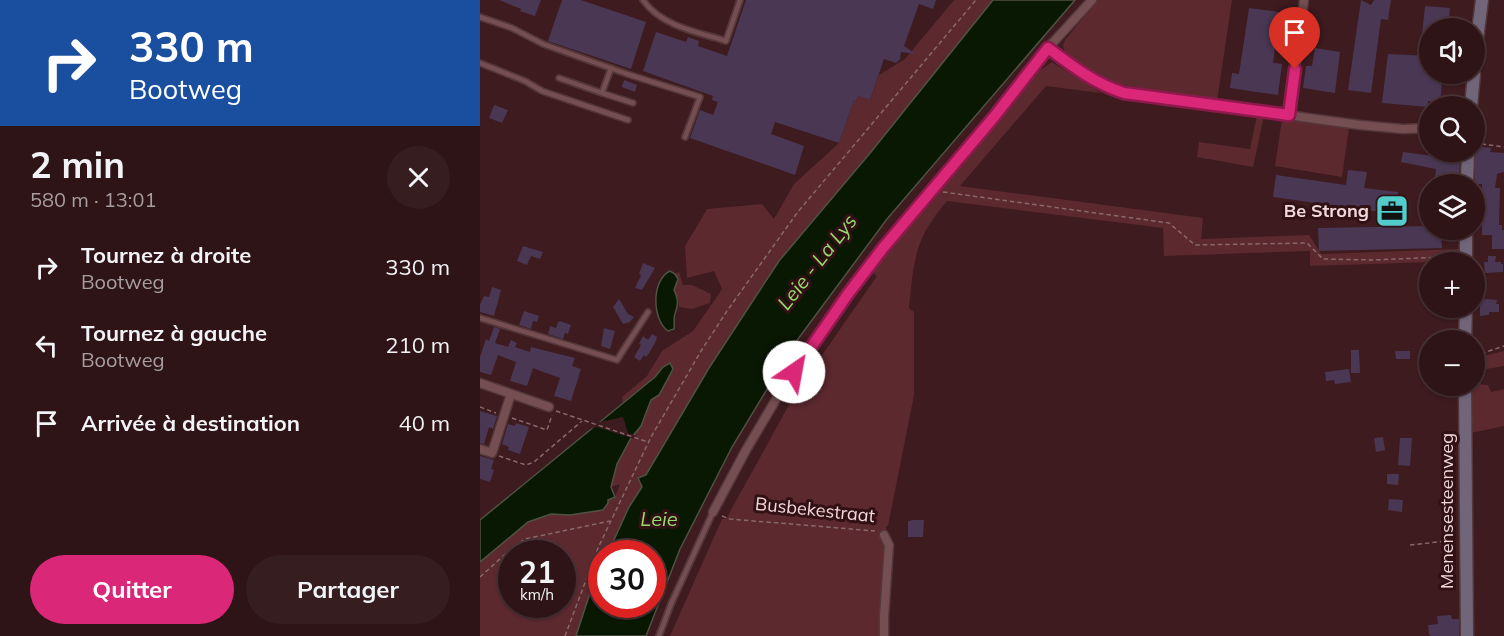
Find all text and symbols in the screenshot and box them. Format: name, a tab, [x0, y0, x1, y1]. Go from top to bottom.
pin	[1269, 7, 1320, 69]
icon: arrive	[1278, 16, 1311, 49]
map controls	[1419, 18, 1485, 396]
button: sound	[1419, 18, 1485, 84]
text: 330 m	[129, 20, 254, 73]
icon: right	[30, 24, 108, 102]
text: Bootweg	[129, 72, 242, 106]
button: search	[1419, 96, 1485, 162]
text: 2 min	[30, 142, 125, 187]
button: close	[387, 146, 450, 209]
button: layers	[1419, 174, 1485, 240]
text: 580 m · 13:01	[30, 187, 156, 212]
office icon: Be Strong	[1374, 193, 1410, 229]
place label: Be Strong	[1284, 199, 1369, 222]
water label: Leie - La Lys	[771, 209, 862, 315]
text: Tournez à droite	[81, 241, 251, 269]
icon: right	[30, 251, 63, 284]
button: +	[1419, 252, 1485, 318]
text: 330 m	[385, 253, 450, 281]
text: Bootweg	[81, 269, 165, 294]
text: Tournez à gauche	[81, 319, 267, 347]
icon: left	[30, 329, 63, 362]
button: −	[1419, 330, 1485, 396]
text: 210 m	[385, 331, 450, 359]
position arrow	[762, 340, 826, 404]
text: Bootweg	[81, 347, 165, 372]
icon: arrive	[30, 407, 63, 440]
text: Arrivée à destination	[81, 409, 300, 437]
text: 40 m	[399, 409, 450, 437]
street label: Menensesteenweg	[1435, 433, 1458, 589]
street label: Busbekestraat	[754, 492, 876, 527]
water label: Leie	[640, 506, 678, 531]
speed limit sign: 30	[588, 540, 666, 618]
text: 21	[519, 553, 555, 591]
button: Quitter	[30, 555, 234, 624]
button: Partager	[246, 555, 450, 624]
text: km/h	[520, 585, 554, 604]

